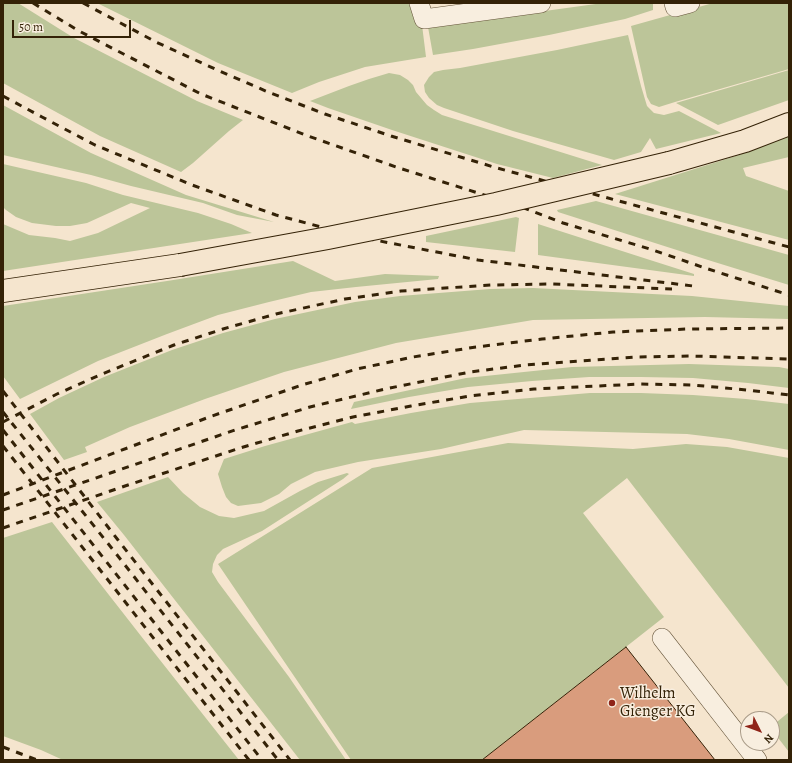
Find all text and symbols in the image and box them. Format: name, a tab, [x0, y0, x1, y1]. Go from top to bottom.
scale bar	[14, 12, 133, 38]
text: 50 m	[19, 19, 43, 35]
place label: Wilhelm Gienger KG	[620, 684, 696, 722]
marker: Wilhelm Gienger KG	[607, 698, 617, 708]
north arrow	[740, 711, 780, 751]
text: N	[760, 731, 777, 747]

